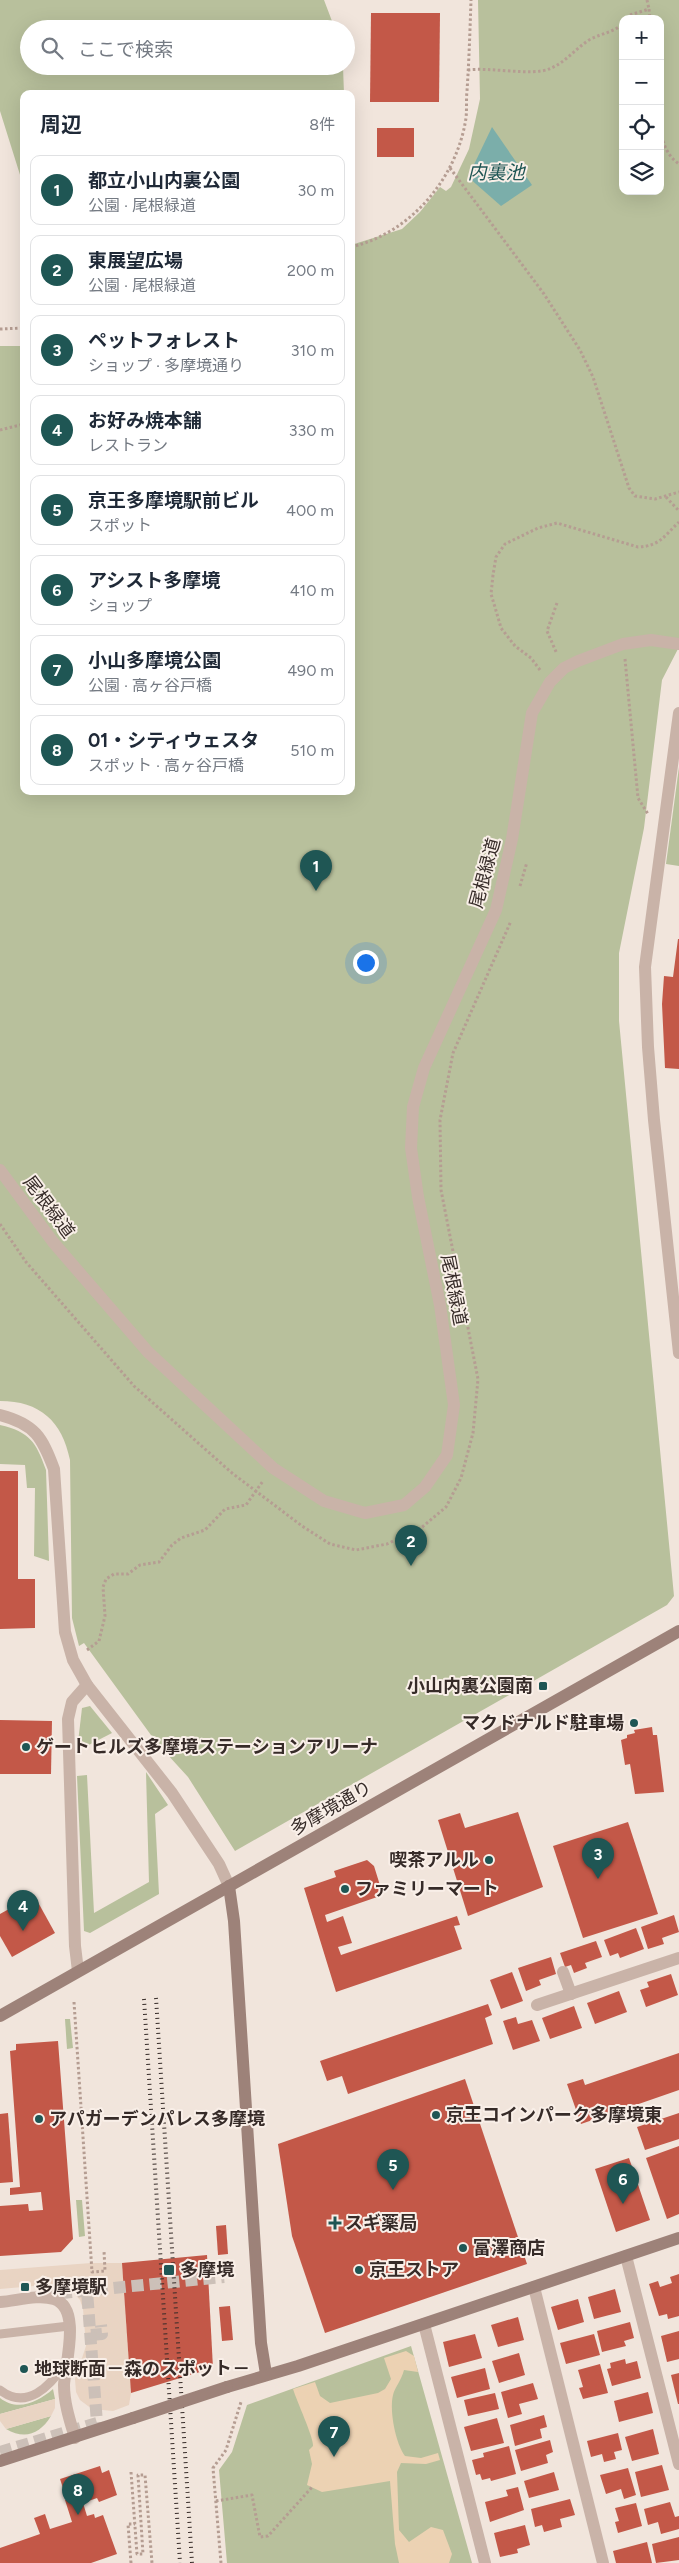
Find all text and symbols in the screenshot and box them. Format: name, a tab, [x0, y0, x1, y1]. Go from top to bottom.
map controls	[619, 15, 664, 195]
button: +	[619, 15, 664, 60]
search box	[20, 20, 355, 75]
icon: search	[38, 34, 66, 62]
text: ここで検索	[78, 38, 173, 61]
button: −	[619, 60, 664, 105]
button: locate	[619, 105, 664, 150]
text: 周辺	[40, 112, 82, 137]
text: 8件	[309, 115, 335, 134]
button: layers	[619, 150, 664, 195]
water label: 内裏池	[467, 161, 526, 184]
text: 都立小山内裏公園	[88, 169, 240, 192]
text: 1	[54, 181, 60, 200]
text: 30 m	[297, 181, 334, 200]
text: 公園 · 尾根緑道	[88, 196, 196, 215]
text: 東展望広場	[88, 249, 183, 272]
text: 2	[52, 261, 62, 280]
text: 200 m	[287, 261, 334, 280]
text: 公園 · 尾根緑道	[88, 276, 196, 295]
text: ペットフォレスト	[88, 329, 240, 352]
text: 3	[53, 341, 61, 360]
text: 310 m	[291, 341, 334, 360]
text: ショップ · 多摩境通り	[88, 356, 244, 375]
text: お好み焼本舗	[88, 409, 202, 432]
text: 4	[52, 421, 62, 440]
text: 330 m	[289, 421, 334, 440]
text: レストラン	[88, 436, 168, 455]
text: 京王多摩境駅前ビル	[88, 489, 259, 512]
text: 5	[52, 501, 62, 520]
text: 400 m	[286, 501, 334, 520]
text: スポット	[88, 516, 152, 535]
text: アシスト多摩境	[88, 569, 220, 592]
text: 6	[52, 581, 62, 600]
text: 410 m	[290, 581, 334, 600]
text: ショップ	[88, 596, 152, 615]
text: 小山多摩境公園	[88, 649, 221, 672]
text: 7	[53, 661, 61, 680]
text: 490 m	[287, 661, 334, 680]
text: 公園 · 高ヶ谷戸橋	[88, 676, 212, 695]
text: 01・シティウェスタ	[88, 729, 259, 752]
text: 8	[52, 741, 62, 760]
text: 510 m	[290, 741, 334, 760]
text: スポット · 高ヶ谷戸橋	[88, 756, 244, 775]
street label: 尾根緑道	[465, 835, 505, 911]
pin: 1	[300, 850, 332, 891]
your location	[353, 950, 379, 976]
street label: 尾根緑道	[19, 1172, 79, 1242]
street label: 尾根緑道	[436, 1253, 472, 1327]
pin: 2	[395, 1525, 427, 1566]
place label: 小山内裏公園南	[407, 1675, 533, 1697]
marker: 小山内裏公園南	[537, 1680, 549, 1692]
place label: マクドナルド駐車場	[462, 1712, 624, 1734]
marker: マクドナルド駐車場	[628, 1717, 640, 1729]
place label: ゲートヒルズ多摩境ステーションアリーナ	[36, 1736, 378, 1758]
marker: ゲートヒルズ多摩境ステーションアリーナ	[20, 1741, 32, 1753]
street label: 多摩境通り	[287, 1776, 375, 1840]
pin: 3	[582, 1838, 614, 1879]
place label: 喫茶アルル	[389, 1849, 479, 1871]
marker: 喫茶アルル	[483, 1854, 495, 1866]
place label: ファミリーマート	[355, 1878, 499, 1900]
marker: ファミリーマート	[339, 1883, 351, 1895]
pin: 4	[7, 1890, 39, 1931]
place label: 京王コインパーク多摩境東	[446, 2104, 662, 2126]
place label: アパガーデンパレス多摩境	[49, 2108, 266, 2130]
marker: 京王コインパーク多摩境東	[430, 2109, 442, 2121]
marker: アパガーデンパレス多摩境	[33, 2113, 45, 2125]
pin: 5	[377, 2149, 409, 2190]
pin: 6	[607, 2163, 639, 2204]
place label: スギ薬局	[345, 2212, 417, 2234]
marker: スギ薬局	[329, 2217, 341, 2229]
place label: 富澤商店	[473, 2237, 545, 2259]
marker: 富澤商店	[457, 2242, 469, 2254]
place label: 多摩境	[180, 2259, 235, 2281]
place label: 京王ストア	[369, 2259, 459, 2281]
marker: 多摩境	[162, 2263, 176, 2277]
marker: 京王ストア	[353, 2264, 365, 2276]
place label: 多摩境駅	[35, 2276, 107, 2298]
marker: 多摩境駅	[19, 2281, 31, 2293]
place label: 地球断面－森のスポット－	[34, 2358, 250, 2380]
marker: 地球断面－森のスポット－	[18, 2363, 30, 2375]
pin: 7	[318, 2416, 350, 2457]
pin: 8	[62, 2474, 94, 2515]

